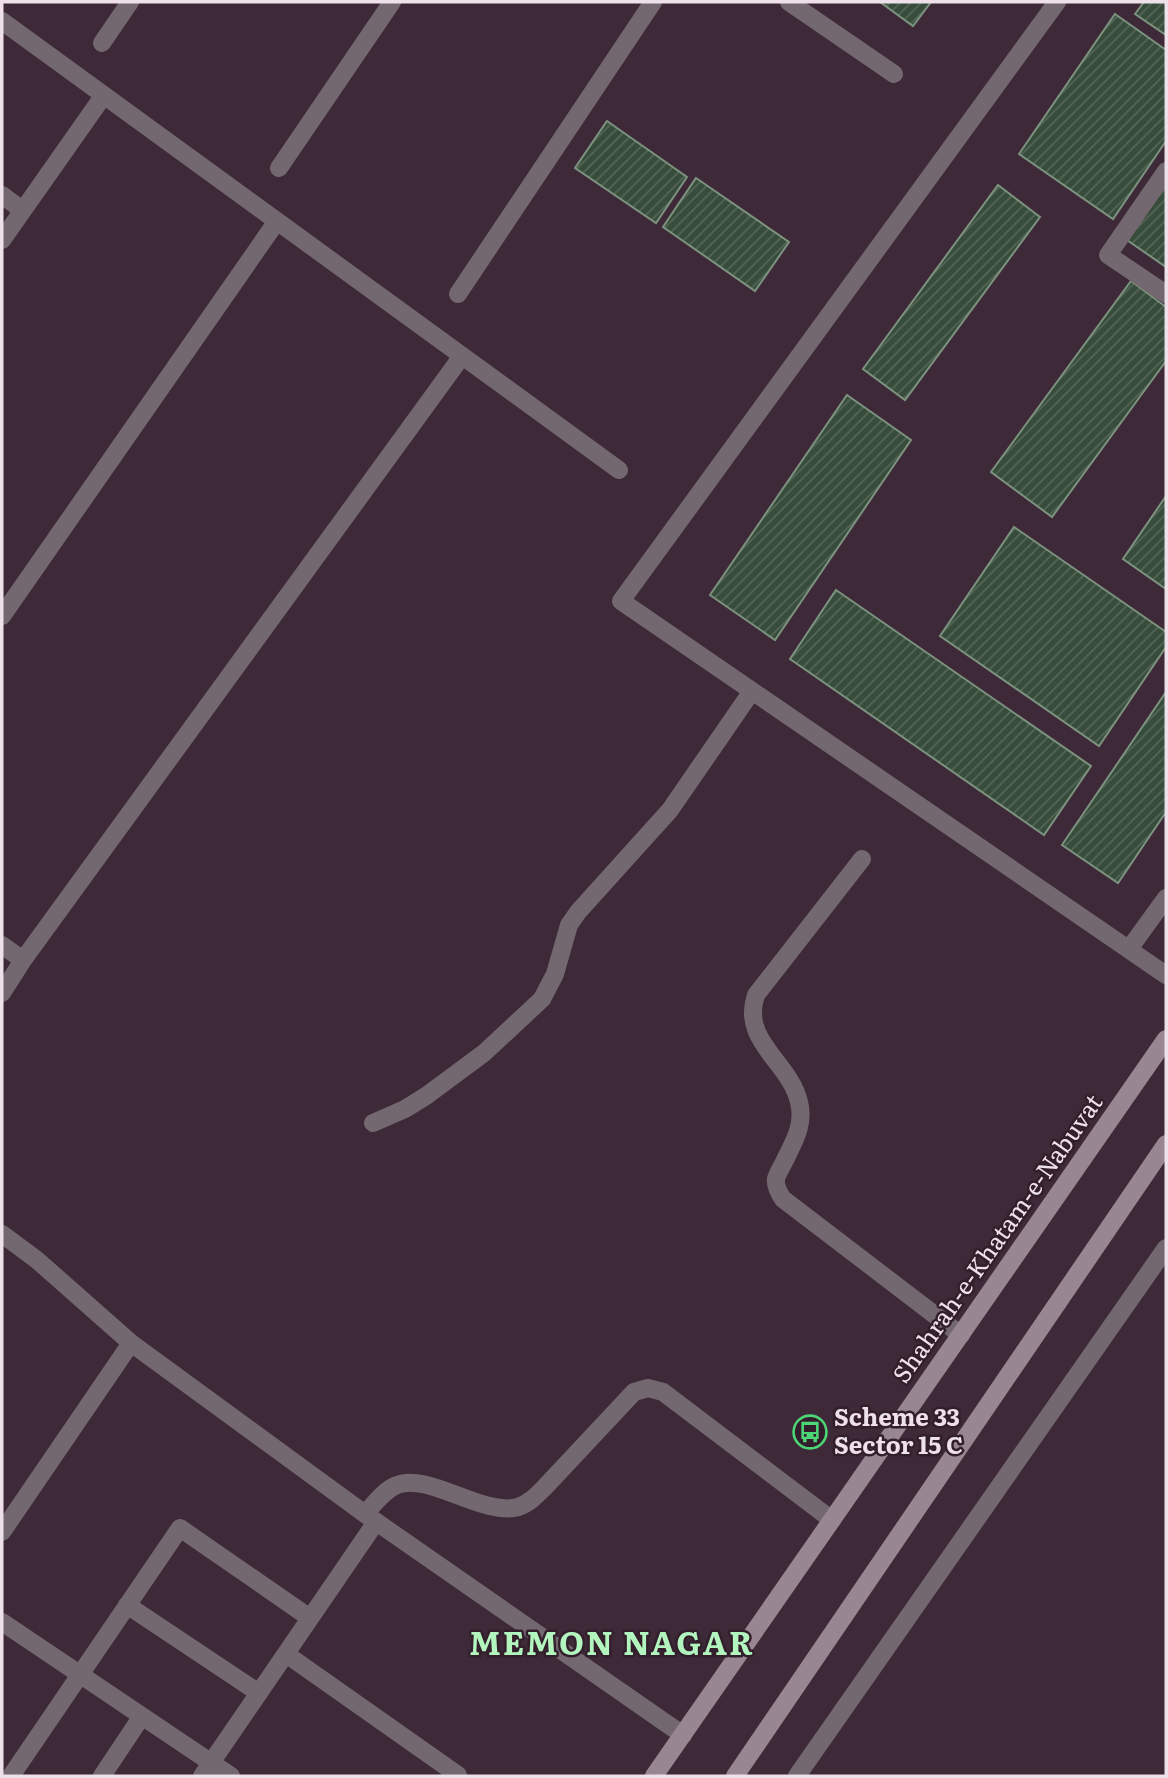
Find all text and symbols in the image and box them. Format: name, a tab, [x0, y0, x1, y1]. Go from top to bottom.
street label: Shahrah-e-Khatam-e-Nabuvat	[883, 1086, 1109, 1389]
place label: Scheme 33 Sector 15 C	[834, 1398, 963, 1461]
bus stop icon: Scheme 33 Sector 15 C	[791, 1413, 829, 1451]
district label: MEMON NAGAR	[469, 1617, 755, 1665]

